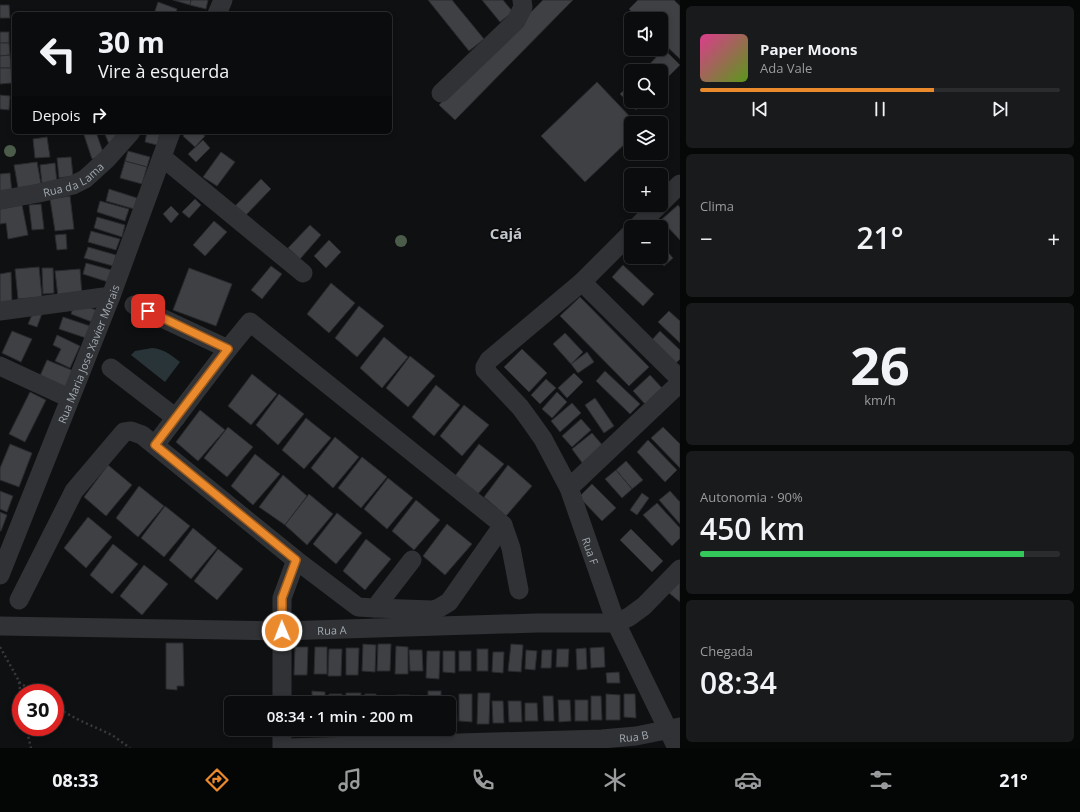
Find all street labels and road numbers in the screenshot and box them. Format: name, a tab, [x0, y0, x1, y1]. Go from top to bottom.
street label: Rua da Lama	[41, 158, 107, 199]
street label: Rua Maria Jose Xavier Morais	[54, 282, 122, 425]
street label: Rua F	[579, 535, 603, 567]
street label: Rua A	[317, 621, 347, 637]
street label: Rua B	[618, 726, 650, 745]

